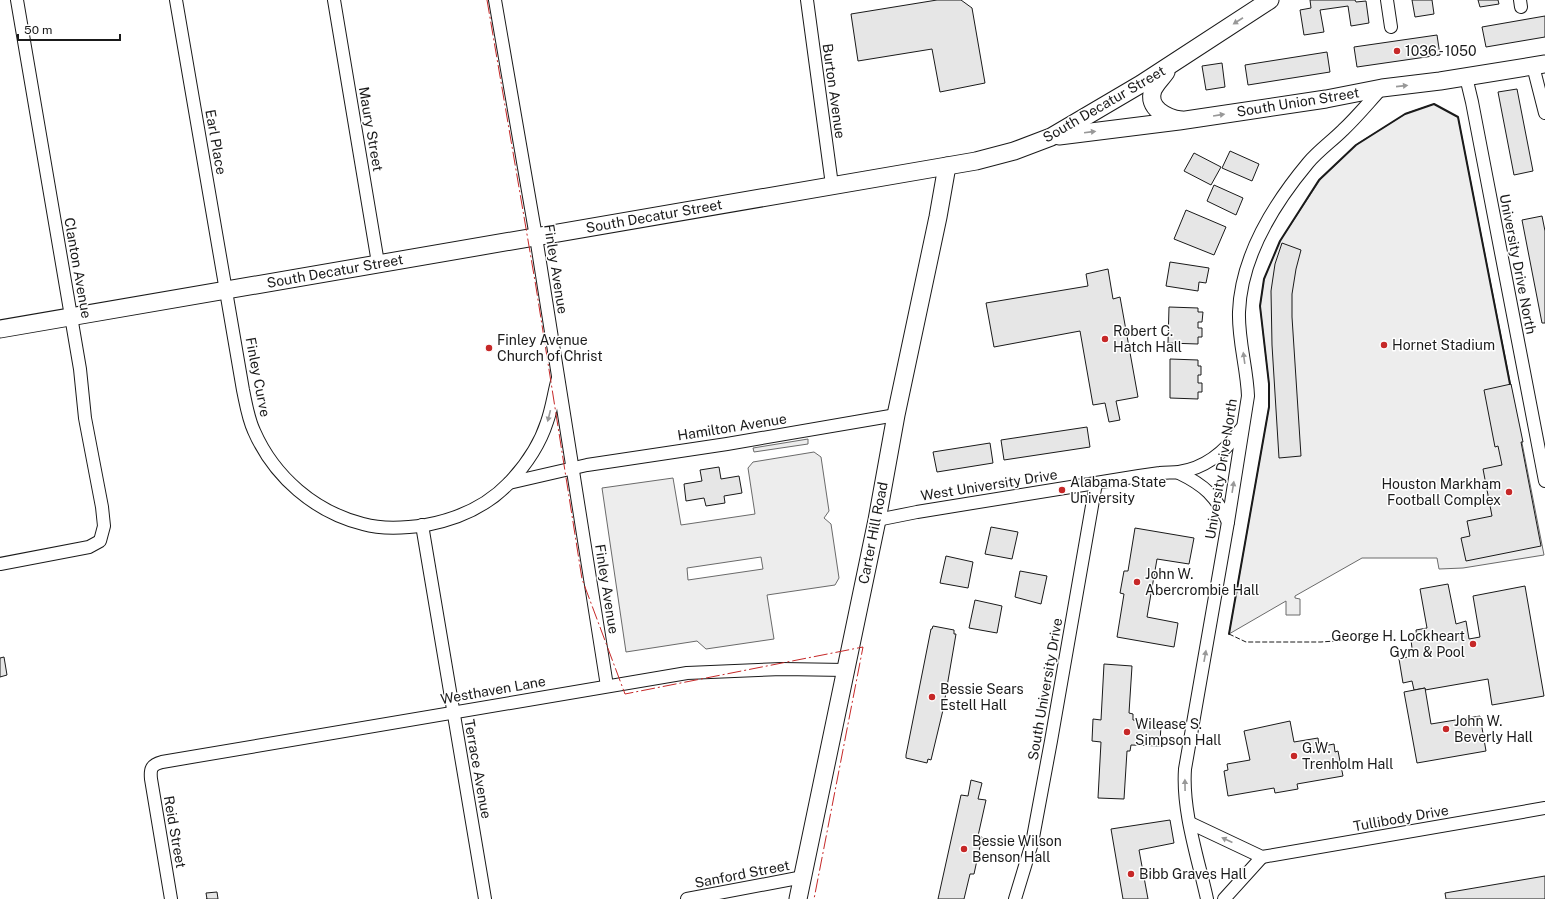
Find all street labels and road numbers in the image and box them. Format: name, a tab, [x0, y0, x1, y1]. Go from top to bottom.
street label: Burton Avenue	[819, 43, 849, 140]
street label: South Decatur Street	[1040, 63, 1168, 145]
street label: South Union Street	[1236, 84, 1360, 120]
street label: Maury Street	[356, 85, 386, 173]
street label: Earl Place	[202, 108, 230, 176]
street label: University Drive North	[1497, 193, 1539, 335]
street label: South Decatur Street	[585, 196, 723, 236]
street label: Clanton Avenue	[61, 216, 95, 320]
street label: Finley Avenue	[541, 223, 571, 315]
street label: South Decatur Street	[266, 251, 404, 291]
street label: Finley Curve	[242, 336, 274, 418]
street label: University Drive North	[1202, 397, 1240, 541]
street label: Hamilton Avenue	[676, 410, 788, 444]
street label: West University Drive	[919, 466, 1059, 504]
street label: Carter Hill Road	[855, 481, 891, 585]
street label: Finley Avenue	[592, 543, 622, 635]
street label: South University Drive	[1025, 617, 1065, 761]
street label: Westhaven Lane	[439, 673, 547, 707]
street label: Terrace Avenue	[461, 718, 495, 820]
street label: Reid Street	[161, 795, 189, 869]
street label: Tullibody Drive	[1352, 802, 1450, 834]
street label: Sanford Street	[693, 857, 791, 891]

